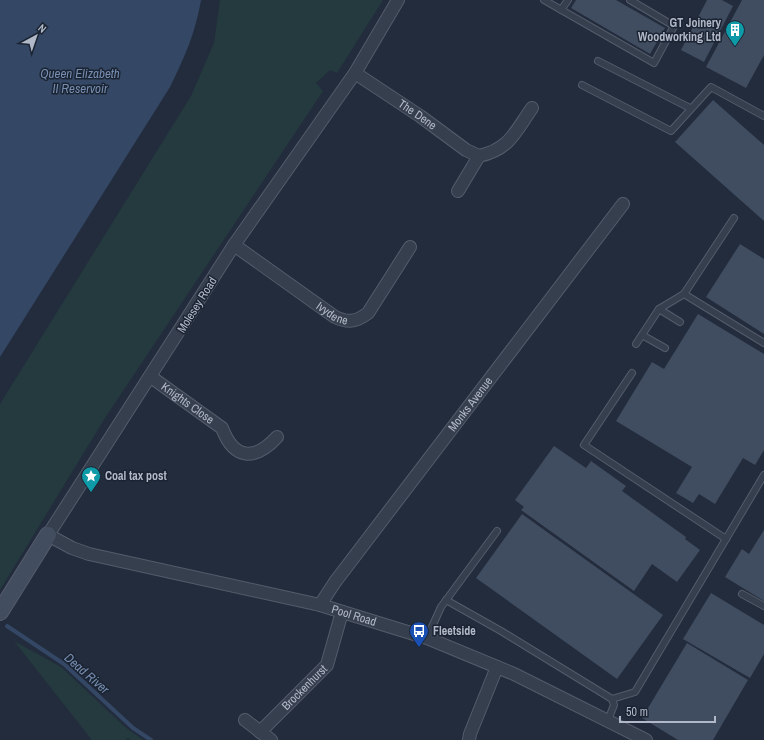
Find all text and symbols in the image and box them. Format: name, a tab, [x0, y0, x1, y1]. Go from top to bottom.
place label: GT Joinery Woodworking Ltd	[638, 15, 722, 45]
north arrow	[16, 16, 56, 56]
building icon: GT Joinery Woodworking Ltd	[724, 19, 746, 47]
text: N	[35, 21, 49, 36]
water label: Queen Elizabeth II Reservoir	[40, 65, 120, 97]
street label: The Dene	[395, 96, 440, 134]
street label: Molesey Road	[174, 274, 220, 336]
street label: Ivydene	[313, 298, 349, 329]
street label: Monks Avenue	[445, 374, 496, 435]
street label: Knights Close	[158, 379, 217, 428]
place icon: Coal tax post	[80, 465, 102, 493]
place label: Coal tax post	[105, 468, 168, 484]
street label: Pool Road	[330, 601, 378, 630]
bus stop icon: Fleetside	[408, 620, 430, 648]
place label: Fleetside	[433, 623, 476, 639]
water label: Dead River	[61, 649, 113, 698]
street label: Brockenhurst	[278, 661, 331, 714]
scale bar	[620, 698, 715, 724]
text: 50 m	[626, 704, 648, 720]

